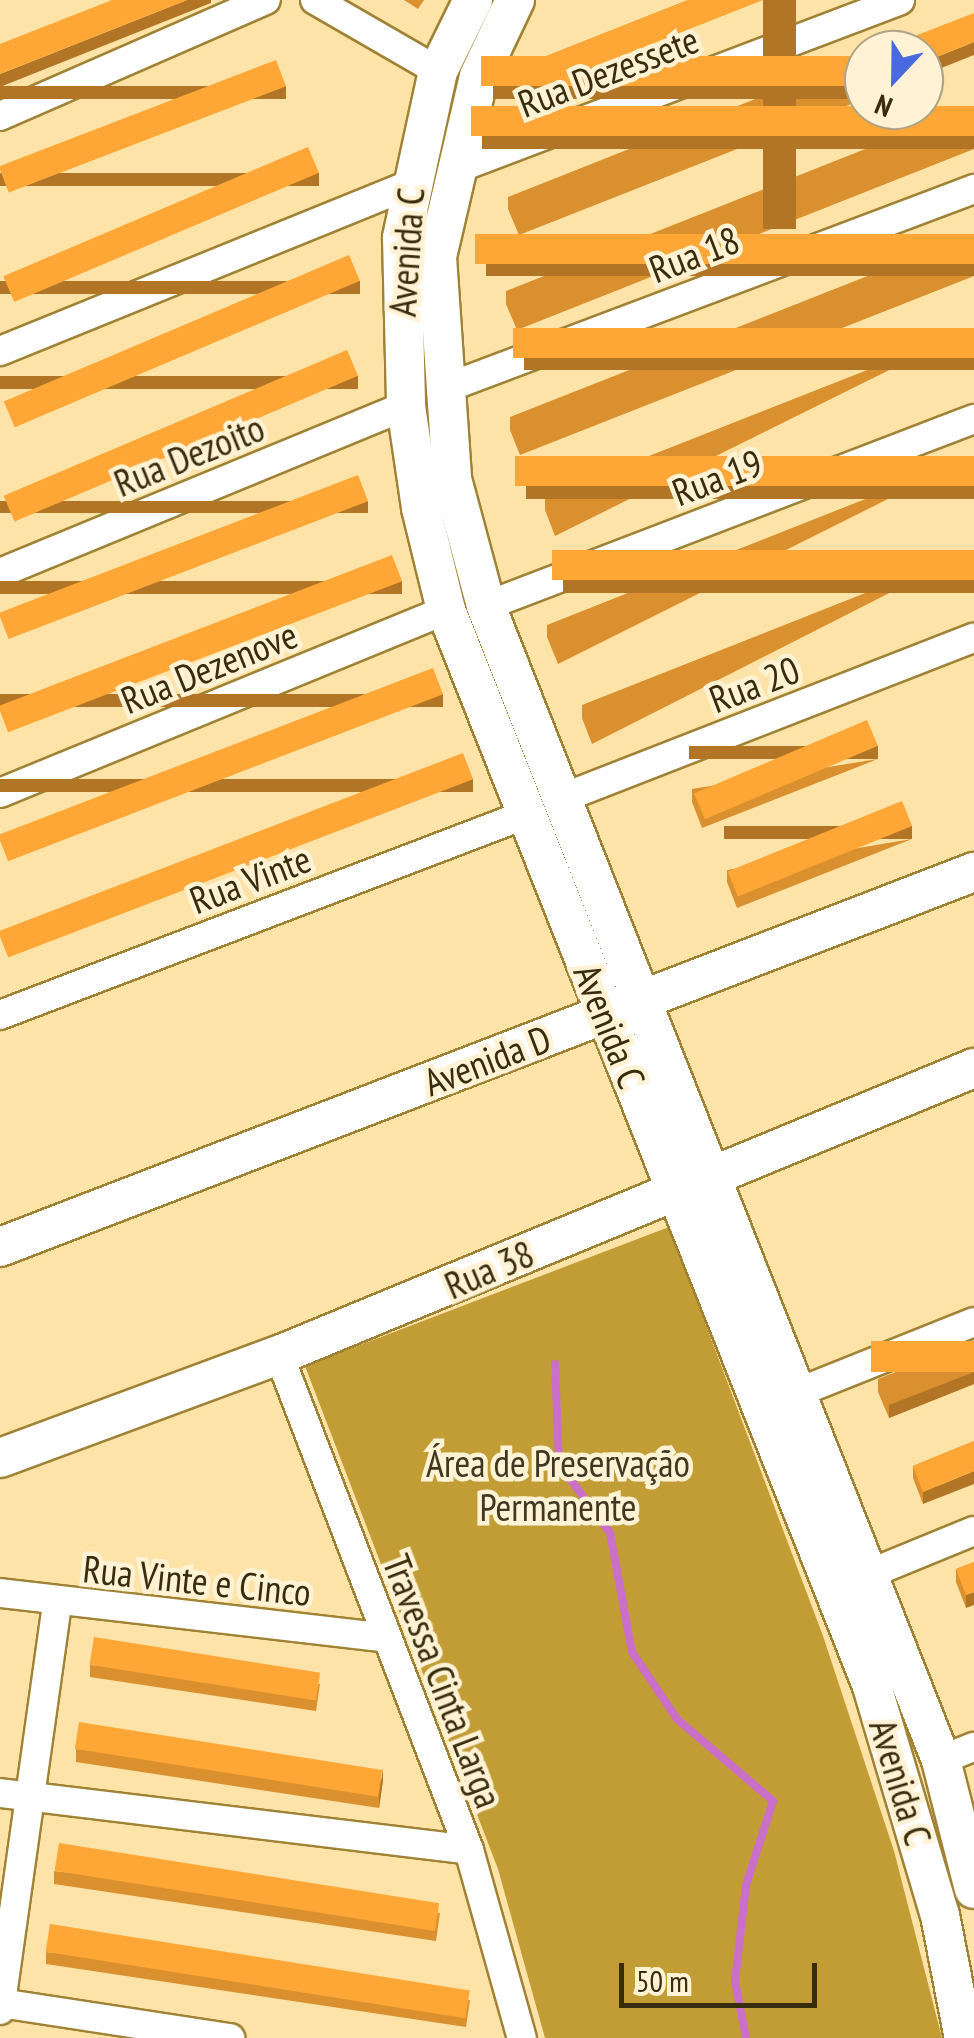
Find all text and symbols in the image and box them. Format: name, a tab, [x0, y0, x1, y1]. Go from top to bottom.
street label: Rua Dezessete	[511, 16, 705, 126]
north arrow	[844, 30, 944, 130]
text: N	[869, 86, 897, 126]
street label: Avenida C	[379, 186, 433, 318]
street label: Rua 18	[643, 216, 745, 292]
street label: Rua Dezoito	[107, 404, 271, 506]
street label: Rua 19	[666, 439, 768, 515]
street label: Rua Dezenove	[115, 611, 303, 723]
street label: Rua 20	[703, 646, 805, 722]
street label: Rua Vinte	[183, 835, 317, 923]
street label: Avenida C	[565, 958, 655, 1094]
street label: Avenida D	[417, 1015, 557, 1105]
street label: Rua 38	[438, 1230, 540, 1308]
park label: Área de Preservação Permanente	[426, 1440, 690, 1530]
street label: Rua Vinte e Cinco	[80, 1545, 314, 1615]
street label: Travessa Cinta Larga	[374, 1548, 512, 1814]
street label: Avenida C	[860, 1714, 942, 1850]
scale bar	[624, 1943, 822, 2005]
text: 50 m	[636, 1961, 689, 2000]

